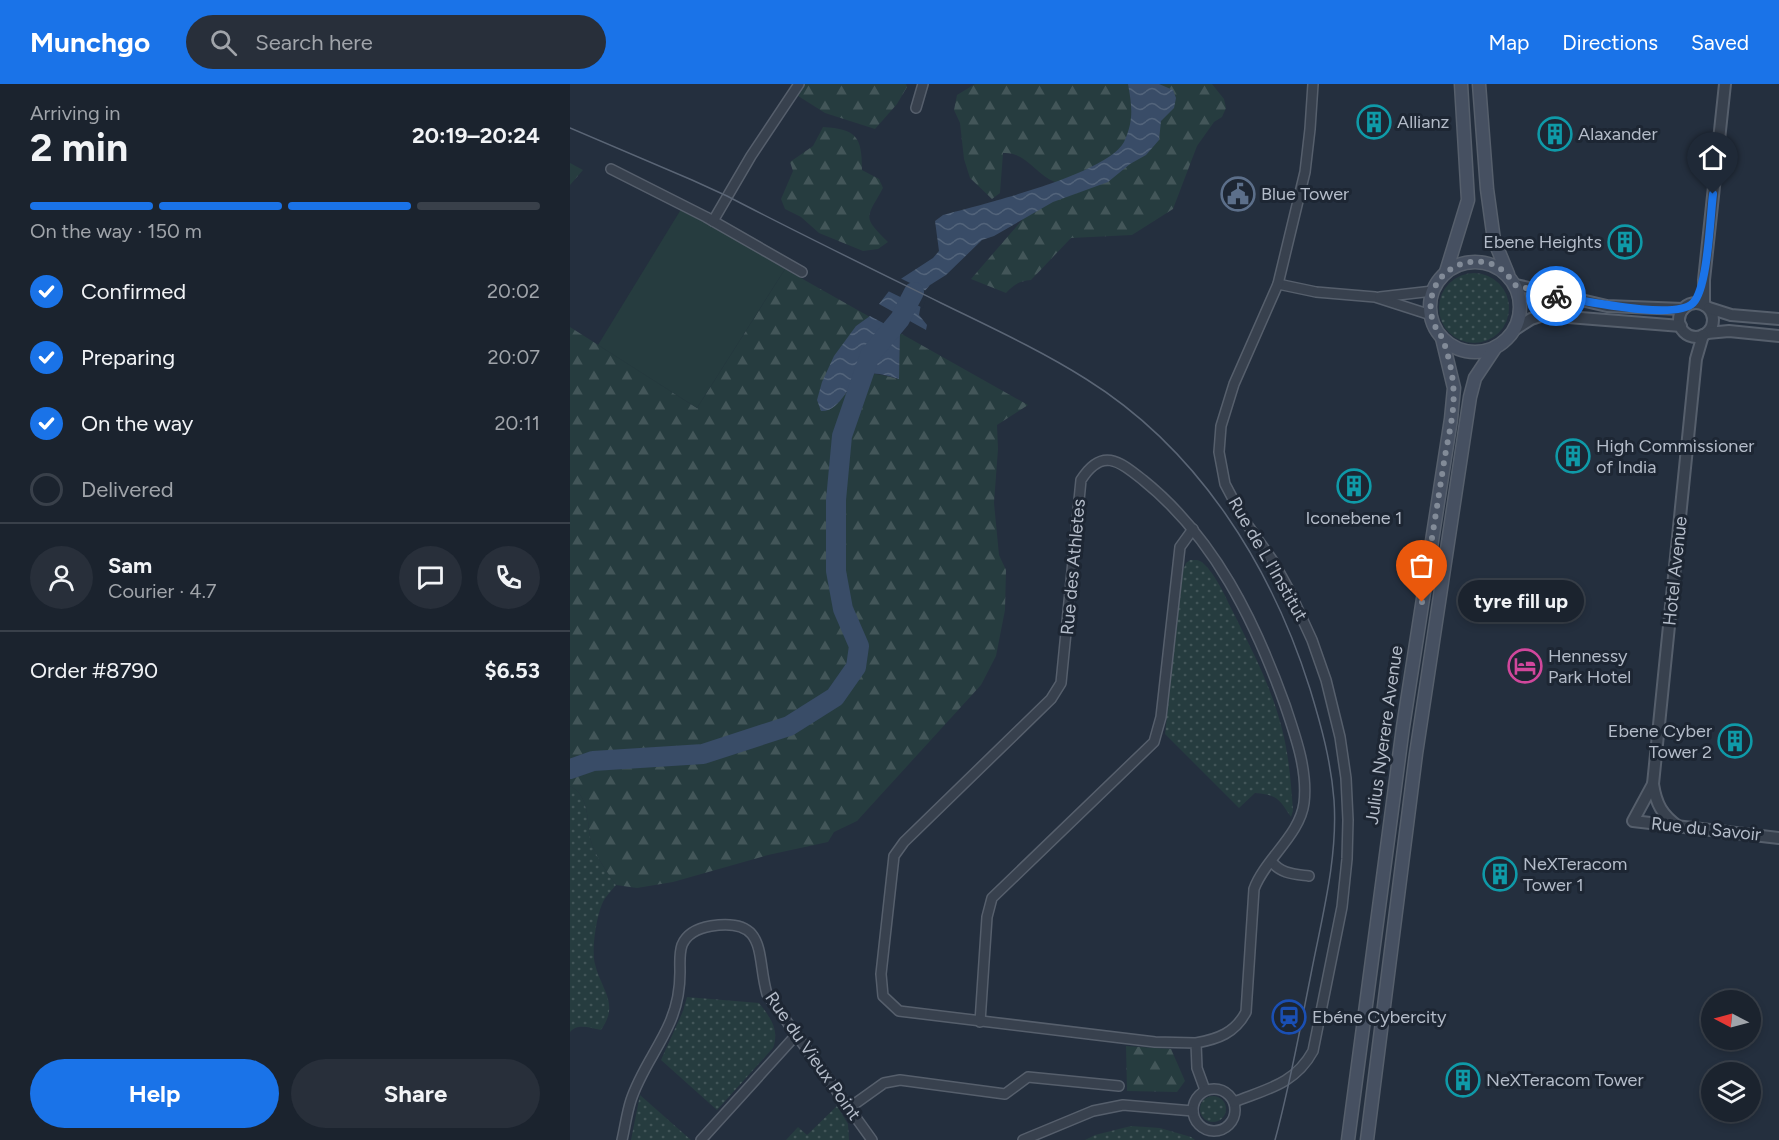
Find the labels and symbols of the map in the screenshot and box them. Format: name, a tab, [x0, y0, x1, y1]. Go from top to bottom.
building icon: Allianz	[1356, 104, 1392, 140]
place label: Allianz	[1397, 111, 1450, 133]
building icon: Alaxander	[1537, 116, 1573, 152]
place label: Alaxander	[1578, 123, 1657, 145]
pin	[1687, 132, 1738, 194]
public building icon: Blue Tower	[1220, 176, 1256, 212]
place label: Blue Tower	[1261, 183, 1349, 205]
building icon: Ebene Heights	[1607, 224, 1643, 260]
place label: Ebene Heights	[1483, 231, 1602, 253]
courier	[1526, 266, 1586, 326]
place label: High Commissioner of India	[1596, 435, 1754, 478]
building icon: High Commissioner of India	[1555, 438, 1591, 474]
building icon: Iconebene 1	[1336, 468, 1372, 504]
street label: Rue de L l'Institut	[1224, 493, 1313, 625]
street label: Rue des Athletes	[1056, 498, 1090, 636]
place label: Iconebene 1	[1305, 507, 1403, 529]
street label: Hotel Avenue	[1658, 515, 1692, 627]
pin	[1396, 540, 1447, 602]
callout: tyre fill up	[1458, 581, 1584, 623]
street label: Julius Nyerere Avenue	[1361, 644, 1407, 826]
place label: Hennessy Park Hotel	[1548, 645, 1631, 688]
hotel icon: Hennessy Park Hotel	[1507, 648, 1543, 684]
place label: Ebene Cyber Tower 2	[1608, 720, 1712, 763]
building icon: Ebene Cyber Tower 2	[1717, 723, 1753, 759]
street label: Rue du Savoir	[1650, 812, 1762, 846]
place label: NeXTeracom Tower 1	[1523, 853, 1627, 896]
building icon: NeXTeracom Tower 1	[1482, 856, 1518, 892]
street label: Rue du Vieux Point	[760, 987, 866, 1125]
north arrow	[1701, 990, 1761, 1050]
station icon: Ebéne Cybercity	[1271, 999, 1307, 1035]
place label: Ebéne Cybercity	[1312, 1006, 1447, 1028]
building icon: NeXTeracom Tower	[1445, 1062, 1481, 1098]
place label: NeXTeracom Tower	[1486, 1069, 1644, 1091]

